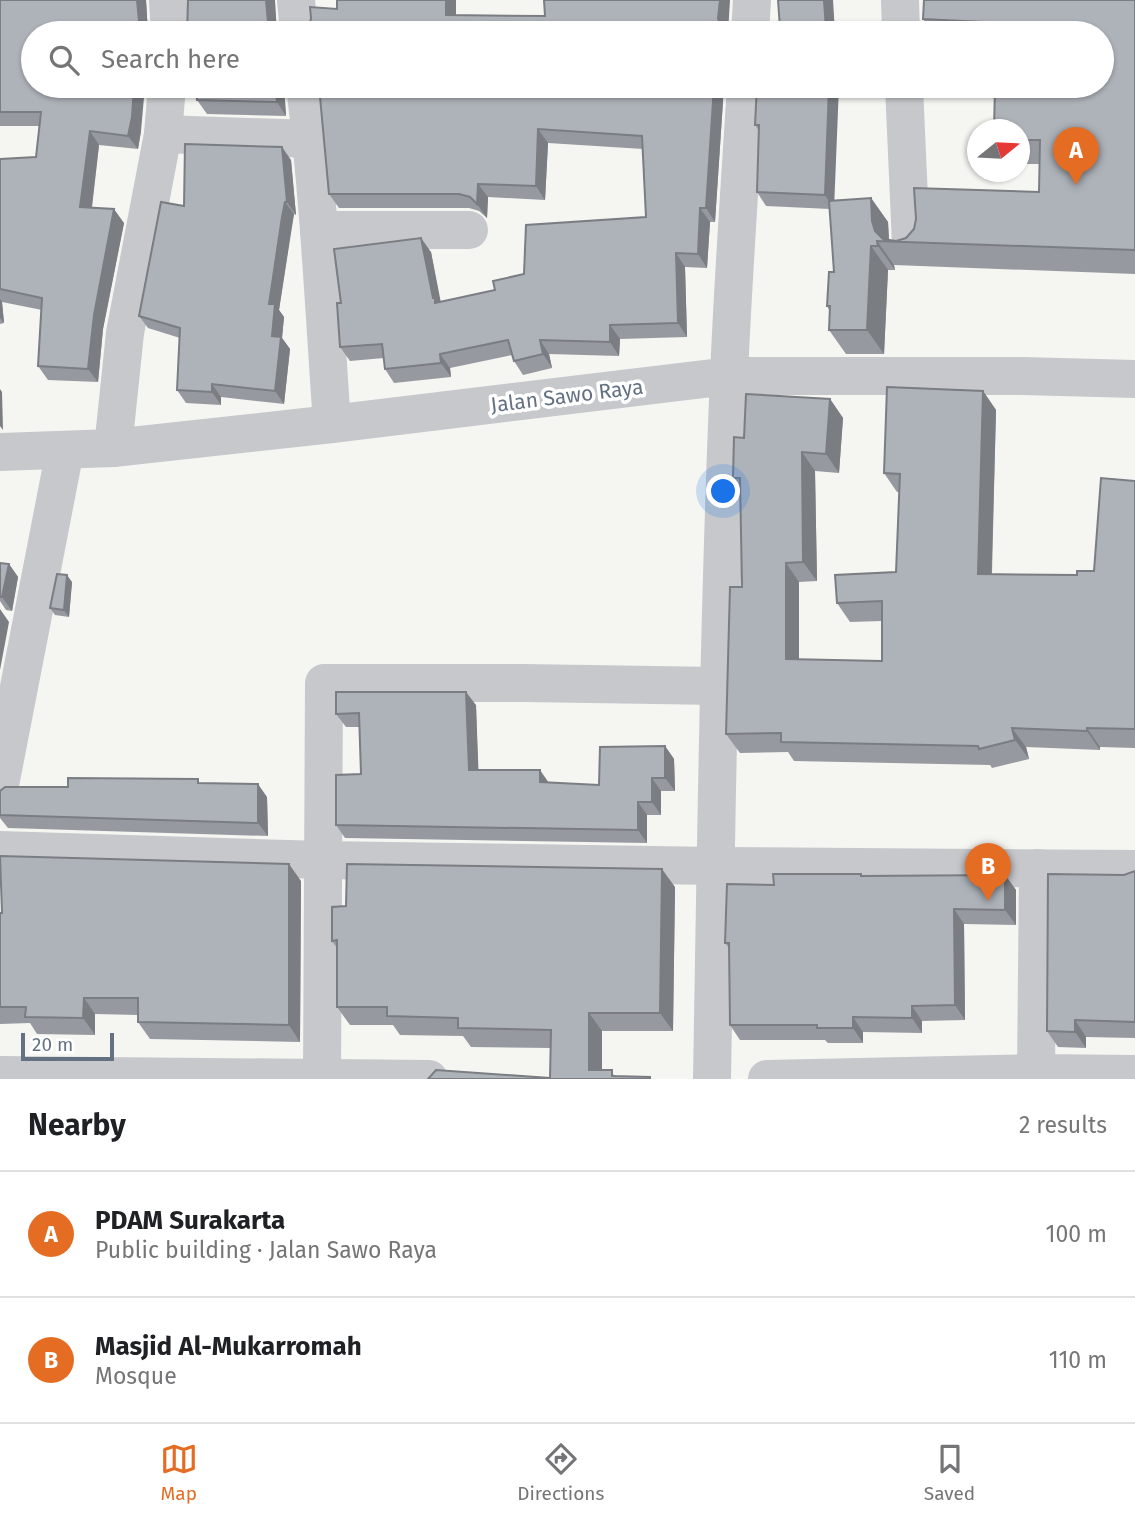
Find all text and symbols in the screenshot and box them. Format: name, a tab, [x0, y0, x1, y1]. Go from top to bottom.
search box	[21, 21, 1114, 98]
icon: search	[45, 41, 83, 79]
text: Search here	[101, 44, 240, 75]
north arrow	[967, 119, 1030, 182]
pin: A	[1053, 127, 1099, 185]
street label: Jalan Sawo Raya	[489, 374, 645, 418]
your location	[706, 474, 740, 508]
pin: B	[965, 843, 1011, 901]
scale bar	[21, 1030, 114, 1062]
text: 20 m	[32, 1033, 73, 1056]
text: Nearby	[28, 1107, 126, 1143]
text: 2 results	[1019, 1111, 1107, 1139]
text: PDAM Surakarta	[95, 1205, 285, 1236]
text: A	[44, 1220, 58, 1248]
text: 100 m	[1046, 1220, 1107, 1248]
text: Public building · Jalan Sawo Raya	[95, 1236, 437, 1264]
text: Masjid Al-Mukarromah	[95, 1331, 362, 1362]
text: B	[44, 1346, 58, 1374]
text: 110 m	[1049, 1346, 1107, 1374]
text: Mosque	[95, 1362, 177, 1390]
tab: Map	[160, 1440, 198, 1505]
tab: Directions	[517, 1440, 604, 1505]
tab: Saved	[924, 1440, 975, 1505]

